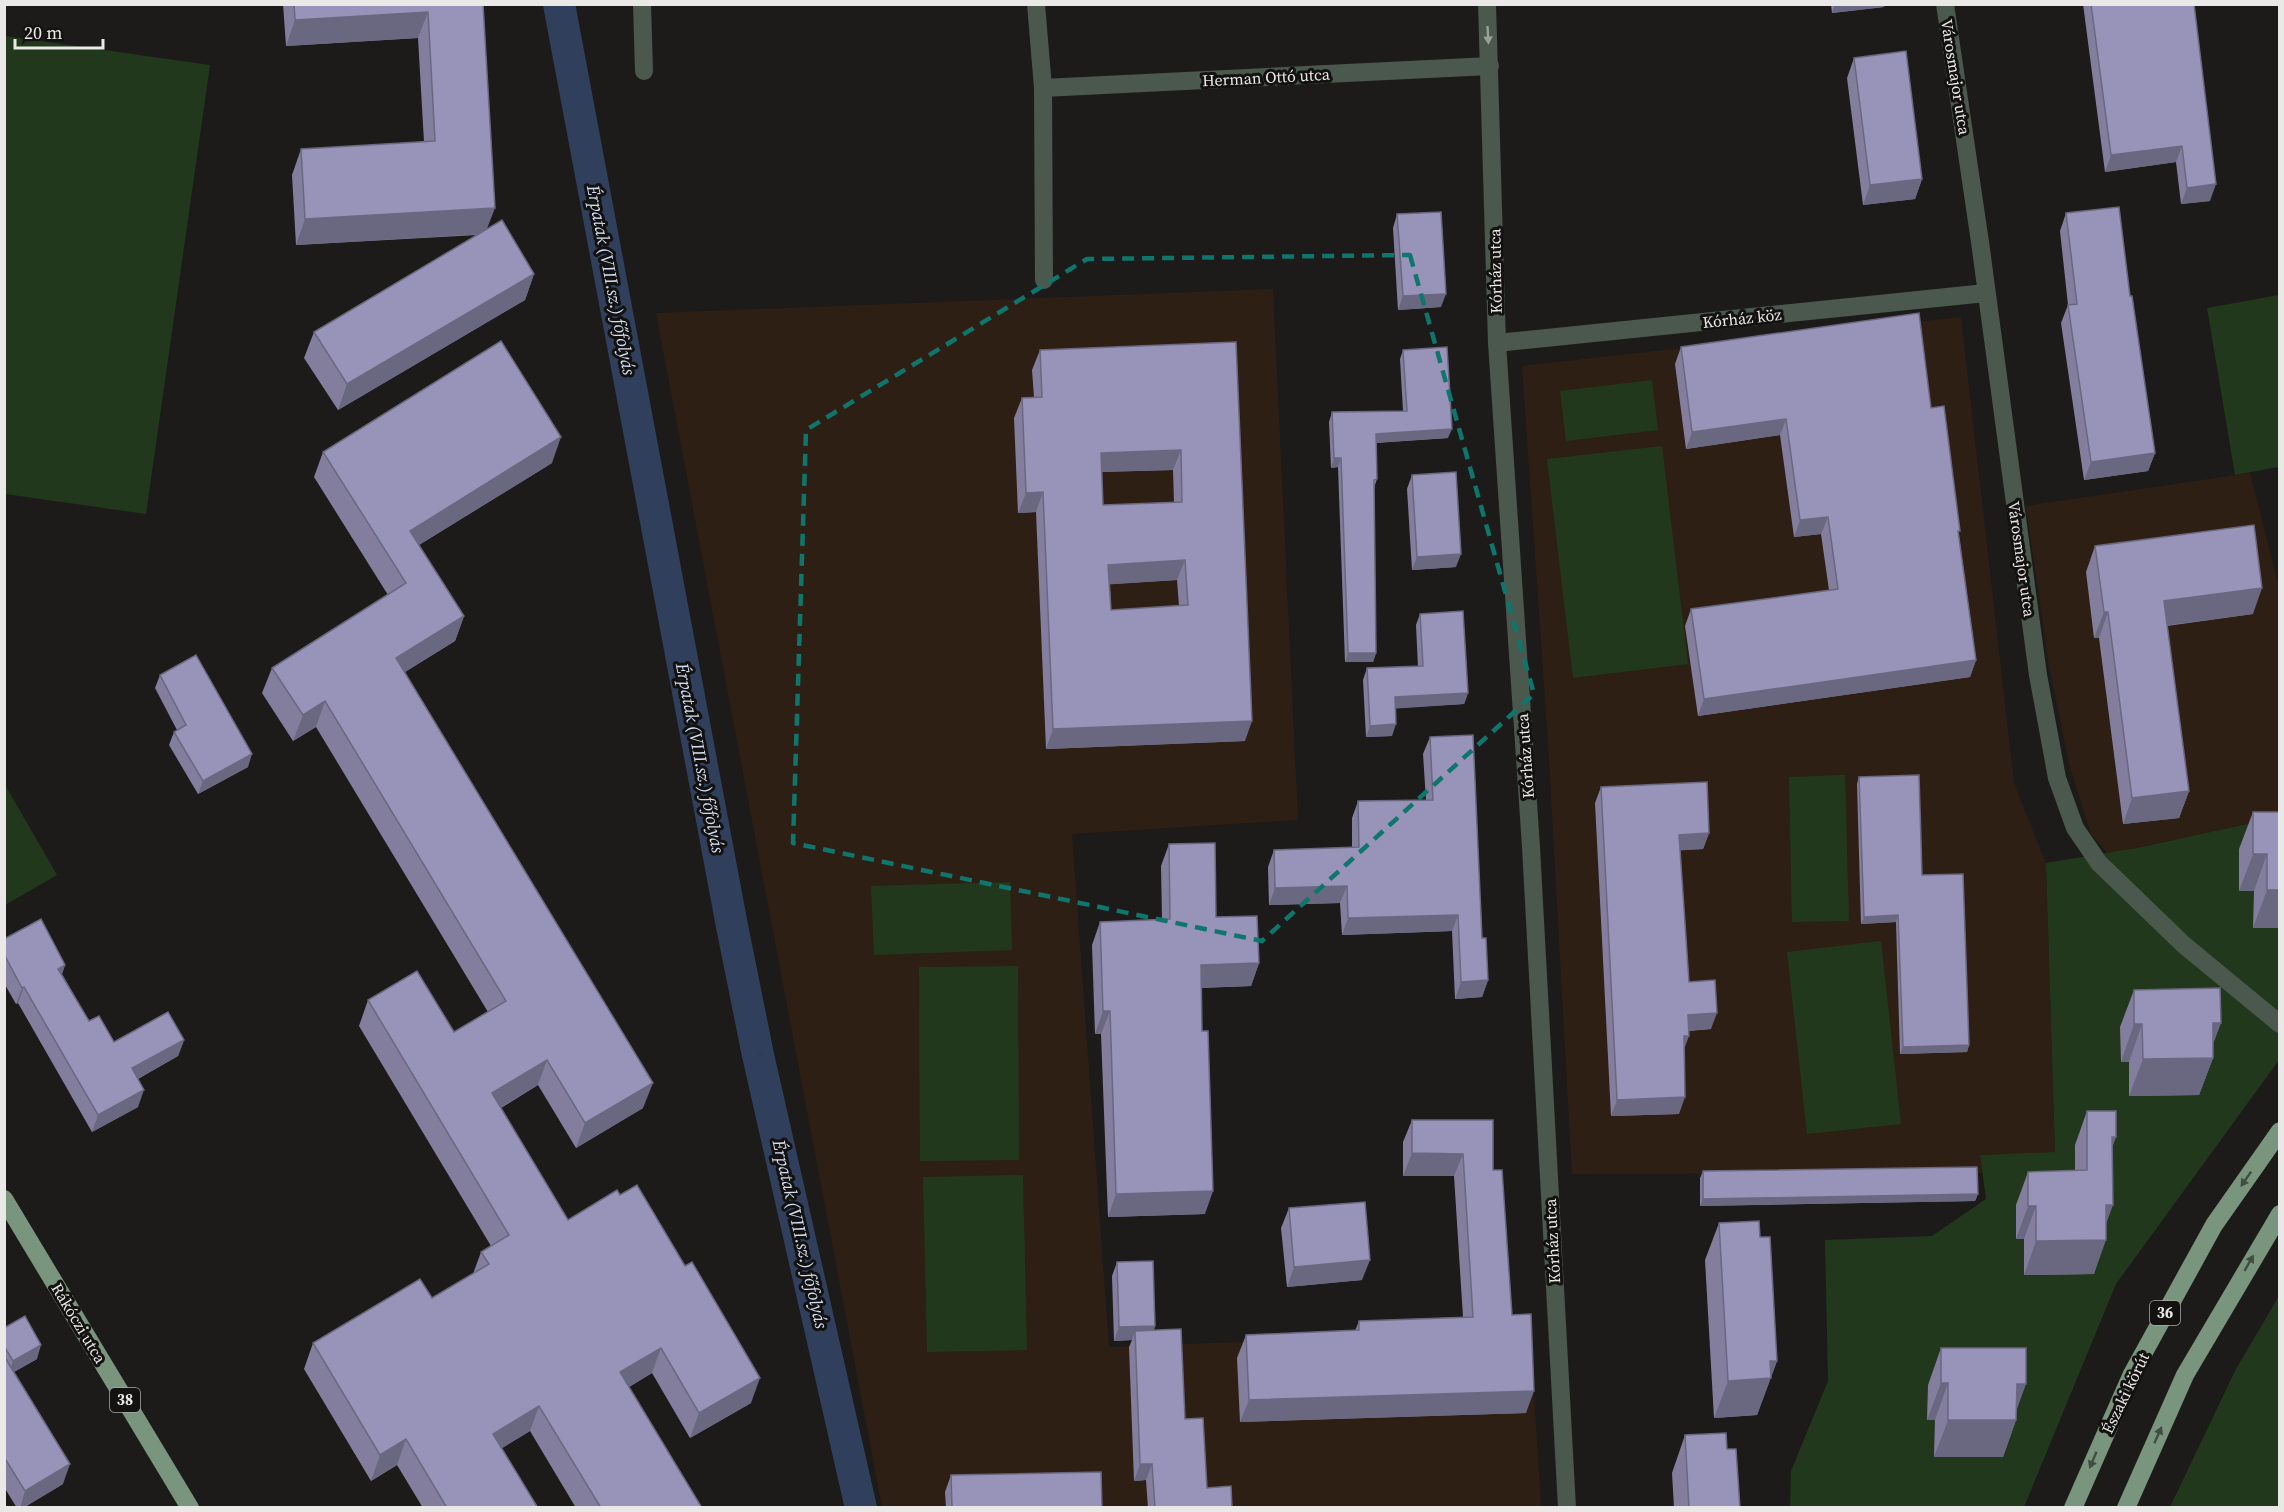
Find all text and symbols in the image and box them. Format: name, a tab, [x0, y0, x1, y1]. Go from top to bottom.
scale bar	[15, 12, 104, 50]
street label: Városmajor utca	[1936, 18, 1976, 137]
text: 20 m	[24, 20, 62, 45]
one-way arrow	[1484, 26, 1493, 45]
street label: Herman Ottó utca	[1202, 63, 1331, 91]
water label: Érpatak (VIII.sz.) főfolyás	[581, 182, 642, 378]
street label: Kórház utca	[1483, 227, 1507, 314]
street label: Kórház köz	[1702, 303, 1782, 333]
street label: Városmajor utca	[2003, 500, 2041, 619]
water label: Érpatak (VIII.sz.) főfolyás	[670, 660, 731, 856]
street label: Kórház utca	[1511, 712, 1539, 799]
water label: Érpatak (VIII.sz.) főfolyás	[766, 1136, 835, 1331]
one-way arrow	[2240, 1170, 2252, 1186]
street label: Kórház utca	[1539, 1197, 1565, 1284]
one-way arrow	[2244, 1255, 2255, 1271]
street label: Rákóczi utca	[46, 1279, 112, 1368]
road number: 36	[2150, 1301, 2180, 1325]
street label: Északi körút	[2096, 1348, 2154, 1437]
road number: 38	[110, 1388, 140, 1412]
one-way arrow	[2154, 1426, 2164, 1444]
one-way arrow	[2089, 1452, 2098, 1469]

